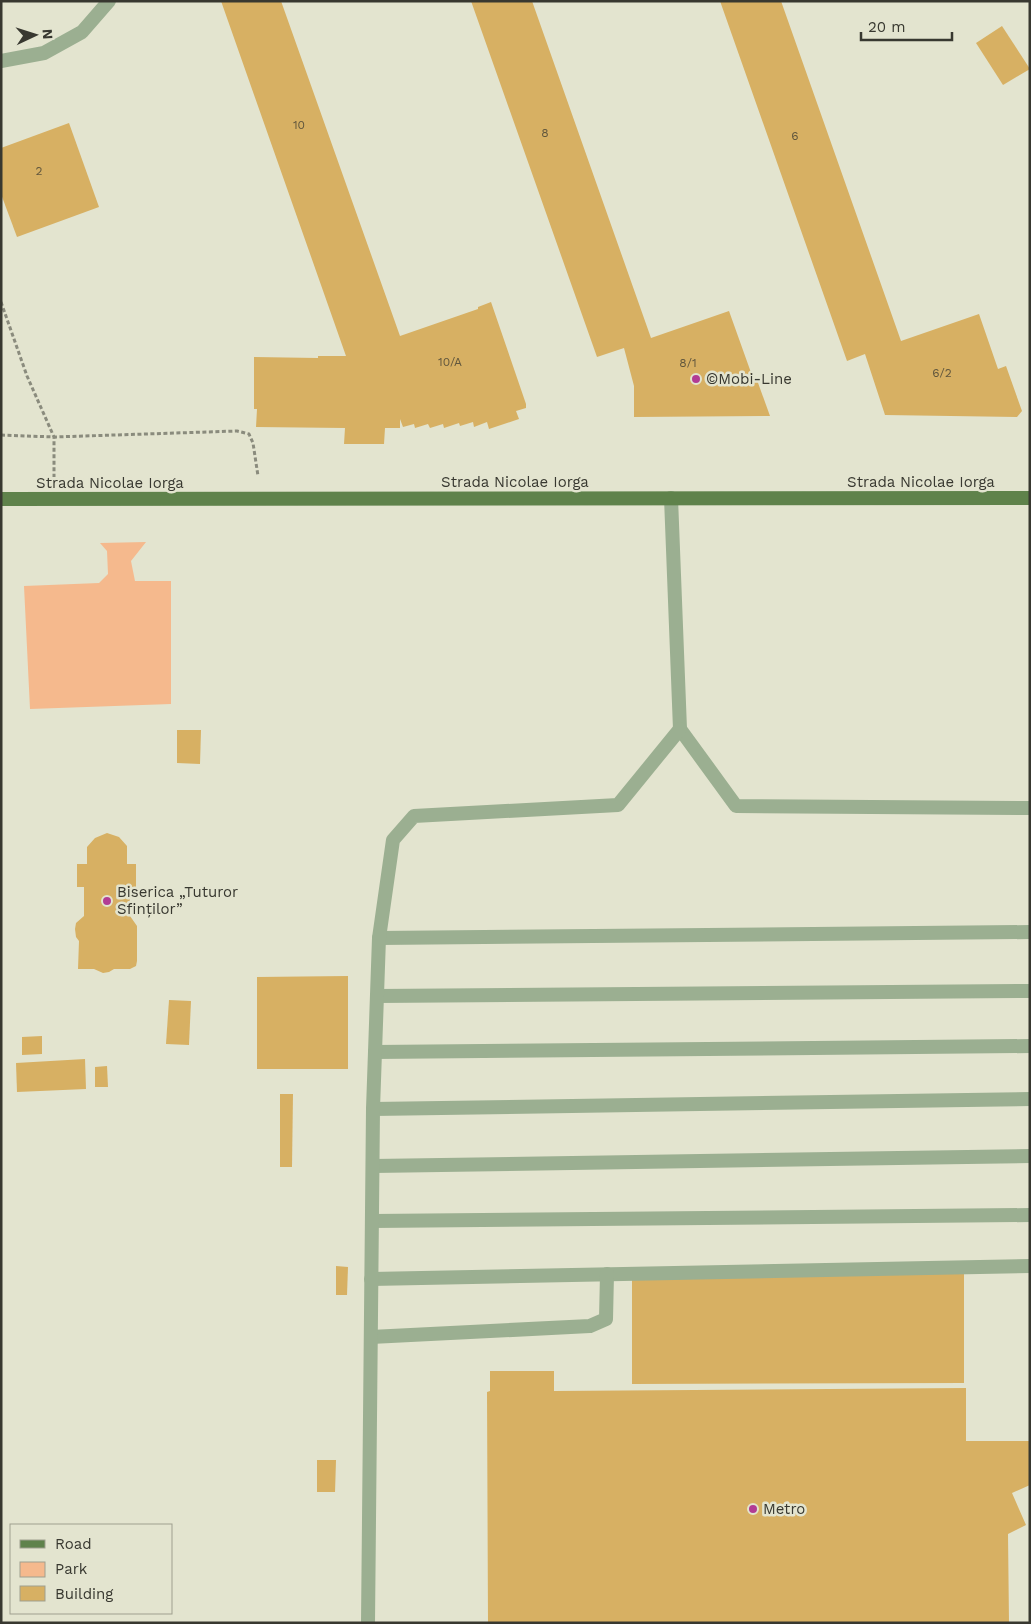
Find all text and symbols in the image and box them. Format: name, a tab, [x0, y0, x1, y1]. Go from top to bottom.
north arrow	[10, 10, 60, 60]
scale bar	[861, 10, 952, 42]
text: 20 m	[868, 18, 906, 36]
text: N	[40, 28, 56, 40]
house number: 10	[293, 118, 305, 132]
house number: 8	[541, 126, 549, 140]
house number: 6	[791, 129, 799, 143]
house number: 2	[36, 164, 43, 178]
house number: 10/A	[438, 355, 462, 369]
house number: 8/1	[679, 356, 697, 370]
house number: 6/2	[932, 366, 952, 380]
place label: ©Mobi-Line	[706, 370, 792, 388]
marker: ©Mobi-Line	[690, 373, 702, 385]
street label: Strada Nicolae Iorga	[441, 473, 589, 491]
street label: Strada Nicolae Iorga	[847, 473, 995, 491]
street label: Strada Nicolae Iorga	[36, 474, 184, 492]
place label: Biserica „Tuturor Sfinților”	[117, 883, 238, 918]
marker: Biserica „Tuturor Sfinților”	[101, 895, 113, 907]
place label: Metro	[763, 1500, 805, 1518]
marker: Metro	[747, 1503, 759, 1515]
legend	[10, 1524, 172, 1614]
text: Road	[55, 1535, 92, 1553]
text: Park	[55, 1560, 88, 1578]
text: Building	[55, 1585, 113, 1603]

